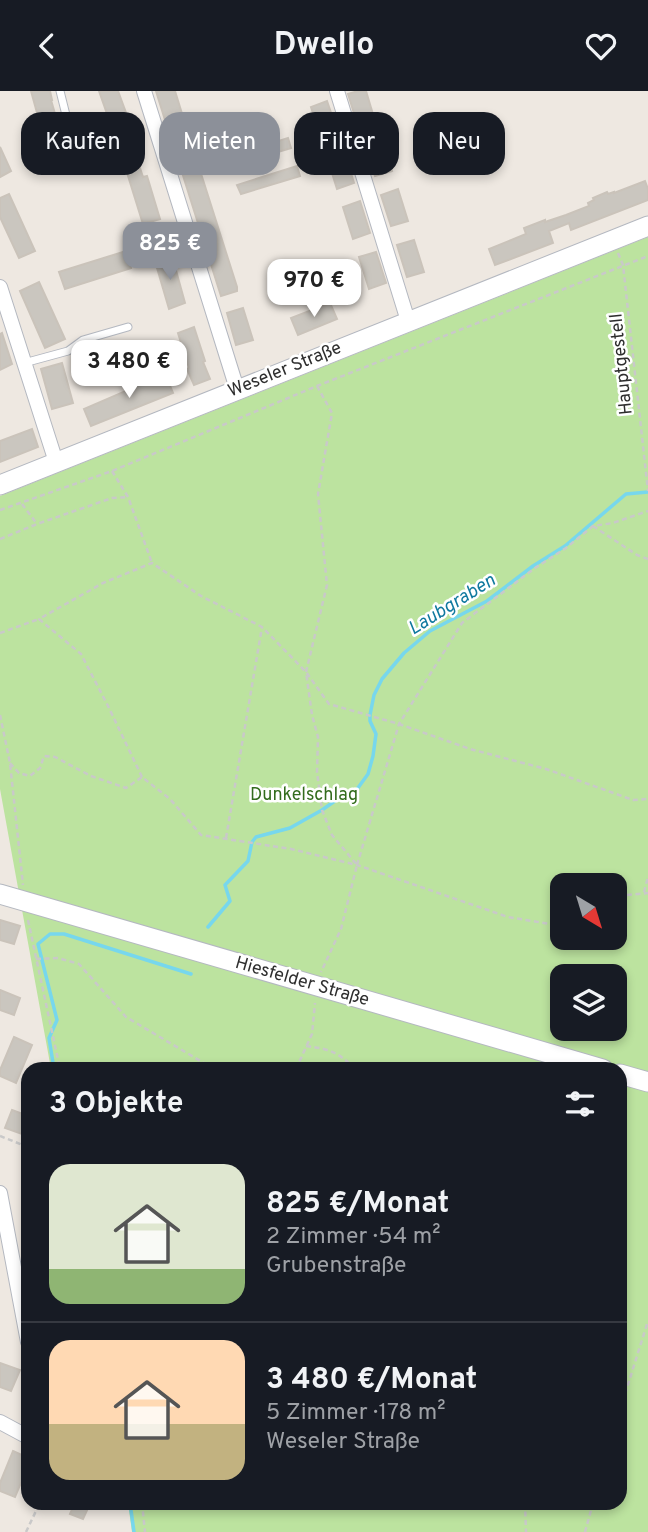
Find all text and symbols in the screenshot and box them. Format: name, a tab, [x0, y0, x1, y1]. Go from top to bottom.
text: Dwello	[274, 26, 374, 66]
icon: back	[28, 27, 66, 65]
icon: heart	[582, 27, 620, 65]
chip: Kaufen	[21, 112, 145, 175]
chip: Mieten	[159, 112, 280, 175]
chip: Filter	[294, 112, 399, 175]
chip: Neu	[413, 112, 505, 175]
pin: 825 €	[121, 223, 219, 282]
text: 825 €	[139, 230, 201, 259]
pin: 970 €	[265, 259, 363, 319]
text: 970 €	[283, 267, 345, 296]
street label: Hauptgestell	[605, 312, 639, 416]
street label: Weseler Straße	[225, 337, 345, 403]
pin: 3 480 €	[64, 341, 194, 400]
text: 3 480 €	[87, 348, 171, 377]
water label: Laubgraben	[404, 568, 501, 641]
park label: Dunkelschlag	[250, 784, 358, 807]
north arrow	[550, 873, 626, 950]
map controls	[550, 873, 627, 1041]
street label: Hiesfelder Straße	[232, 952, 372, 1012]
button: layers	[550, 964, 627, 1041]
icon: filters	[561, 1085, 599, 1123]
text: 3 Objekte	[49, 1086, 184, 1123]
text: 825 €/Monat	[266, 1186, 449, 1223]
icon: home	[105, 1192, 189, 1276]
text: 2 Zimmer · 54 m²	[266, 1223, 440, 1252]
text: Grubenstraße	[266, 1252, 406, 1281]
text: 3 480 €/Monat	[266, 1362, 477, 1399]
icon: home	[105, 1368, 189, 1452]
text: 5 Zimmer · 178 m²	[266, 1399, 446, 1428]
text: Weseler Straße	[266, 1428, 420, 1457]

